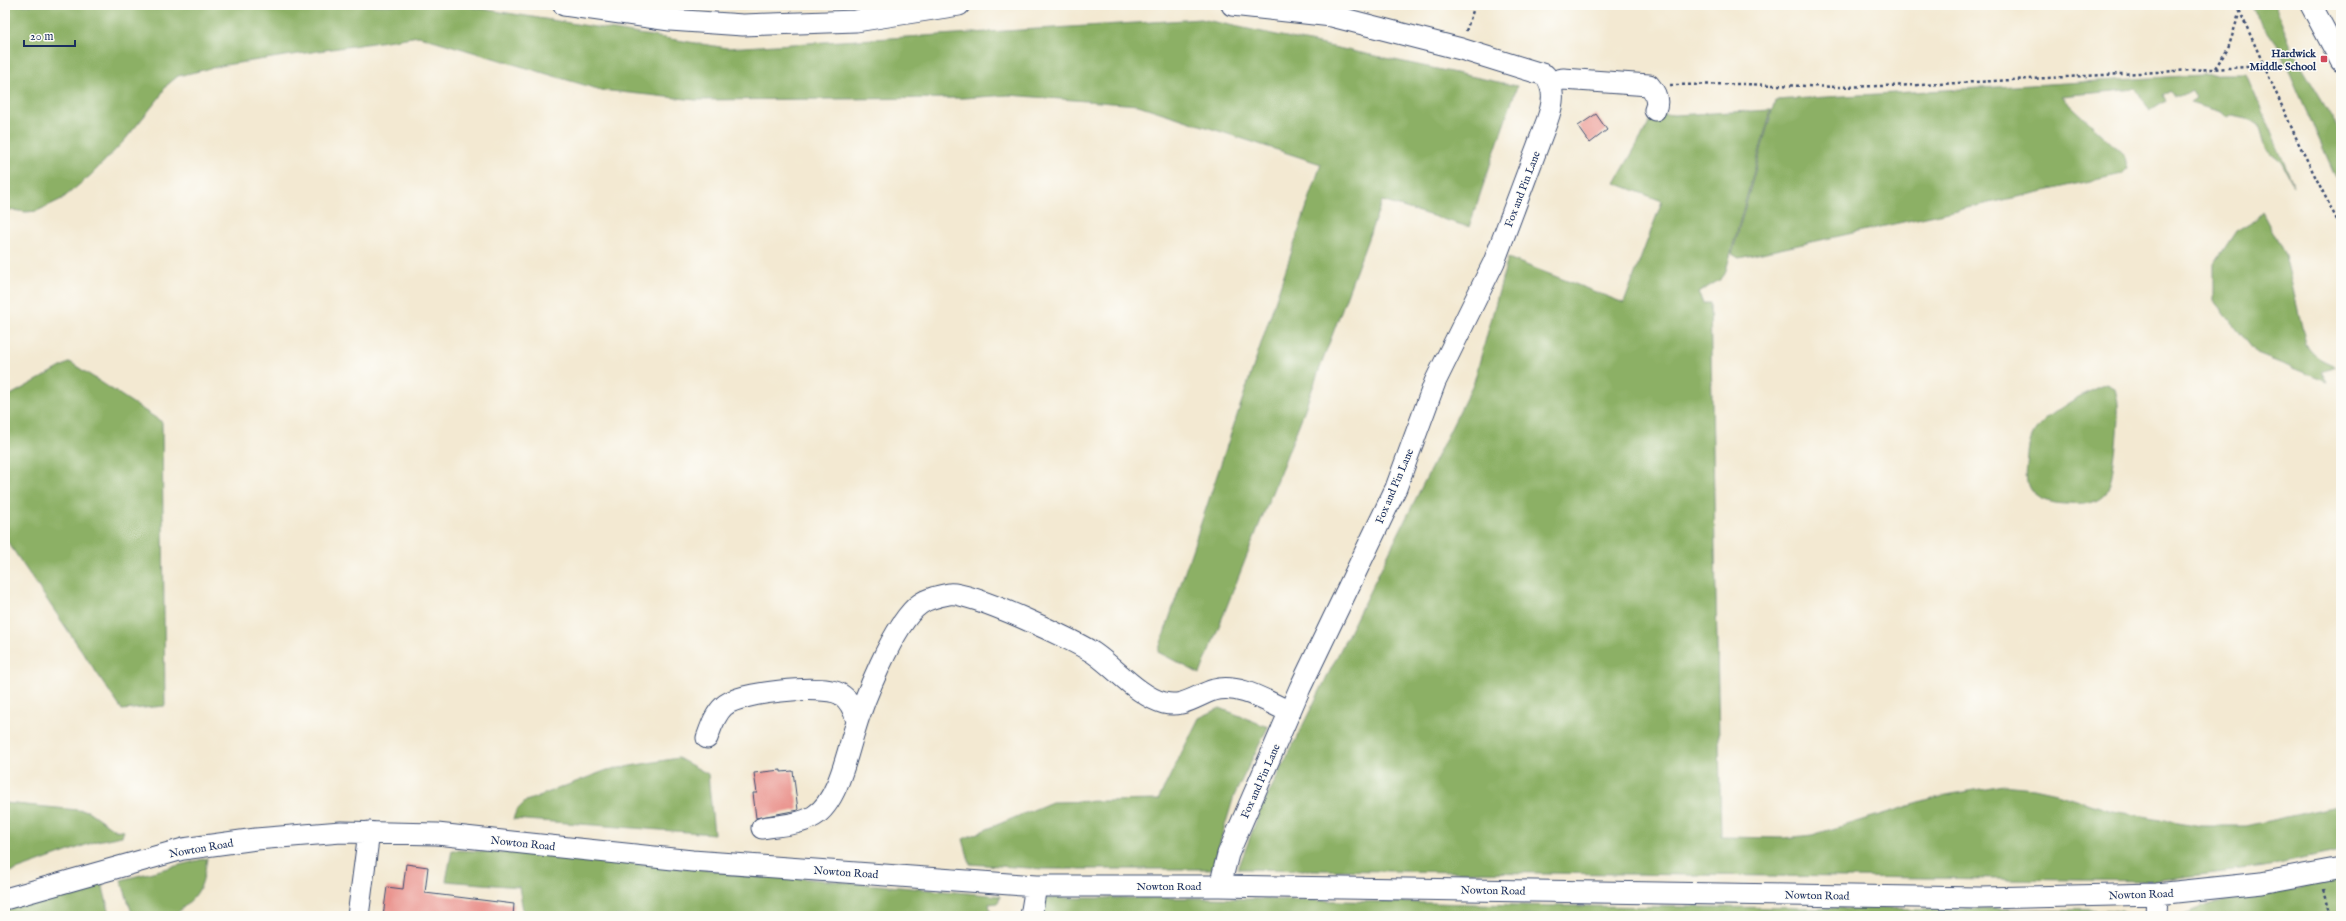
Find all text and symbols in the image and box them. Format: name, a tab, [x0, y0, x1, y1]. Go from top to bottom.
scale bar	[24, 22, 75, 48]
text: 20 m	[30, 29, 53, 44]
place label: Hardwick Middle School	[2250, 47, 2317, 74]
marker: Hardwick Middle School	[2319, 54, 2329, 64]
street label: Fox and Pin Lane	[1502, 149, 1544, 229]
street label: Fox and Pin Lane	[1373, 447, 1417, 526]
street label: Fox and Pin Lane	[1238, 742, 1284, 821]
street label: Nowton Road	[490, 834, 556, 854]
street label: Nowton Road	[168, 836, 235, 862]
street label: Nowton Road	[813, 864, 879, 882]
street label: Nowton Road	[1136, 880, 1202, 894]
street label: Nowton Road	[1460, 883, 1526, 899]
street label: Nowton Road	[2108, 887, 2174, 903]
street label: Nowton Road	[1784, 888, 1850, 904]

